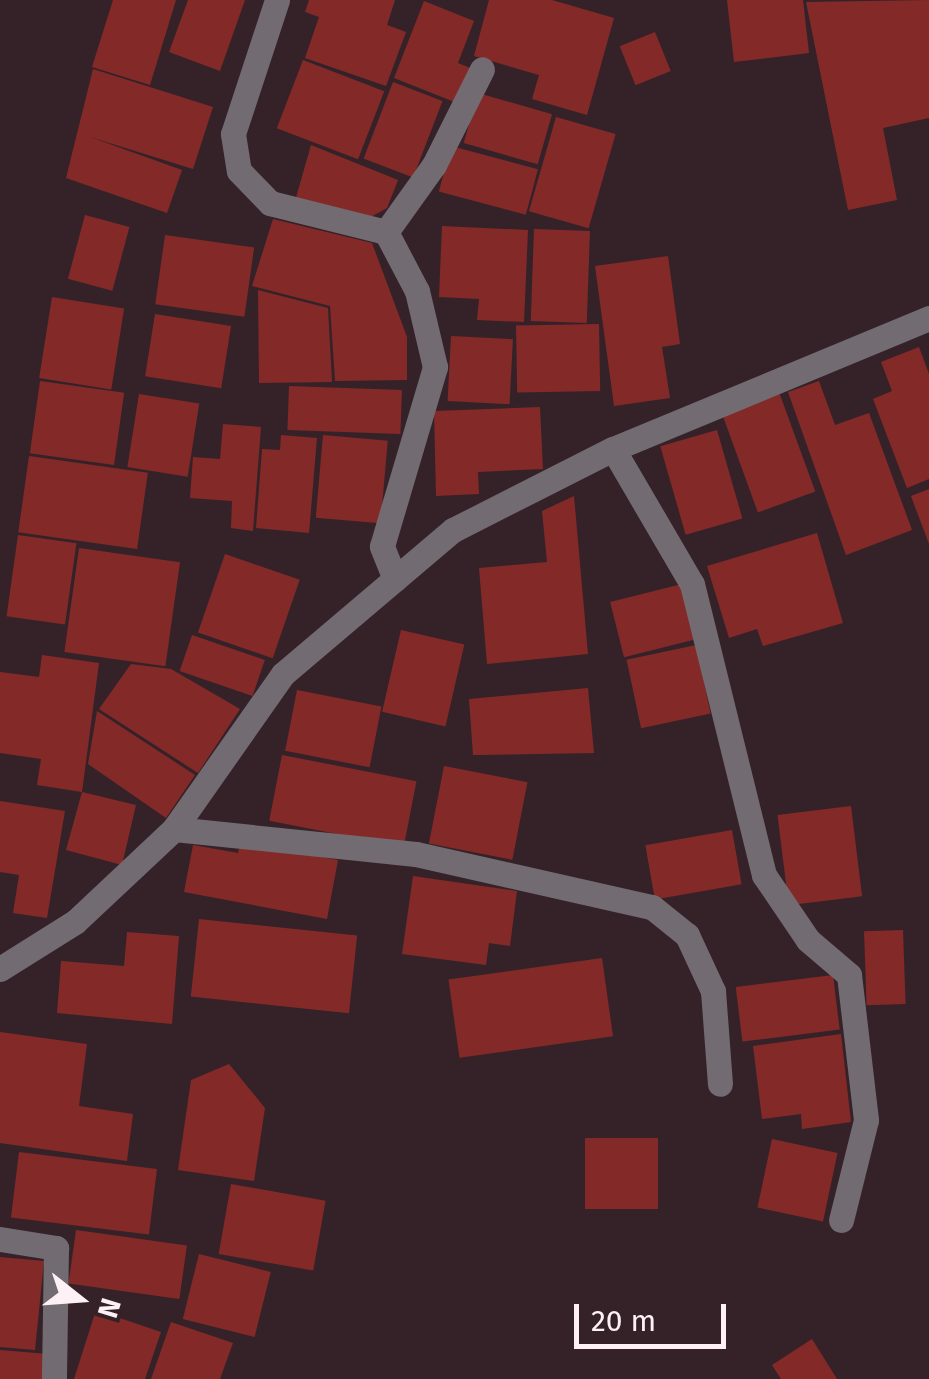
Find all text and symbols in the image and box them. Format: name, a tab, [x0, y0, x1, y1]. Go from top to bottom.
north arrow	[30, 1249, 130, 1349]
scale bar	[579, 1284, 732, 1346]
text: N	[91, 1294, 128, 1322]
text: 20 m	[591, 1303, 656, 1339]

